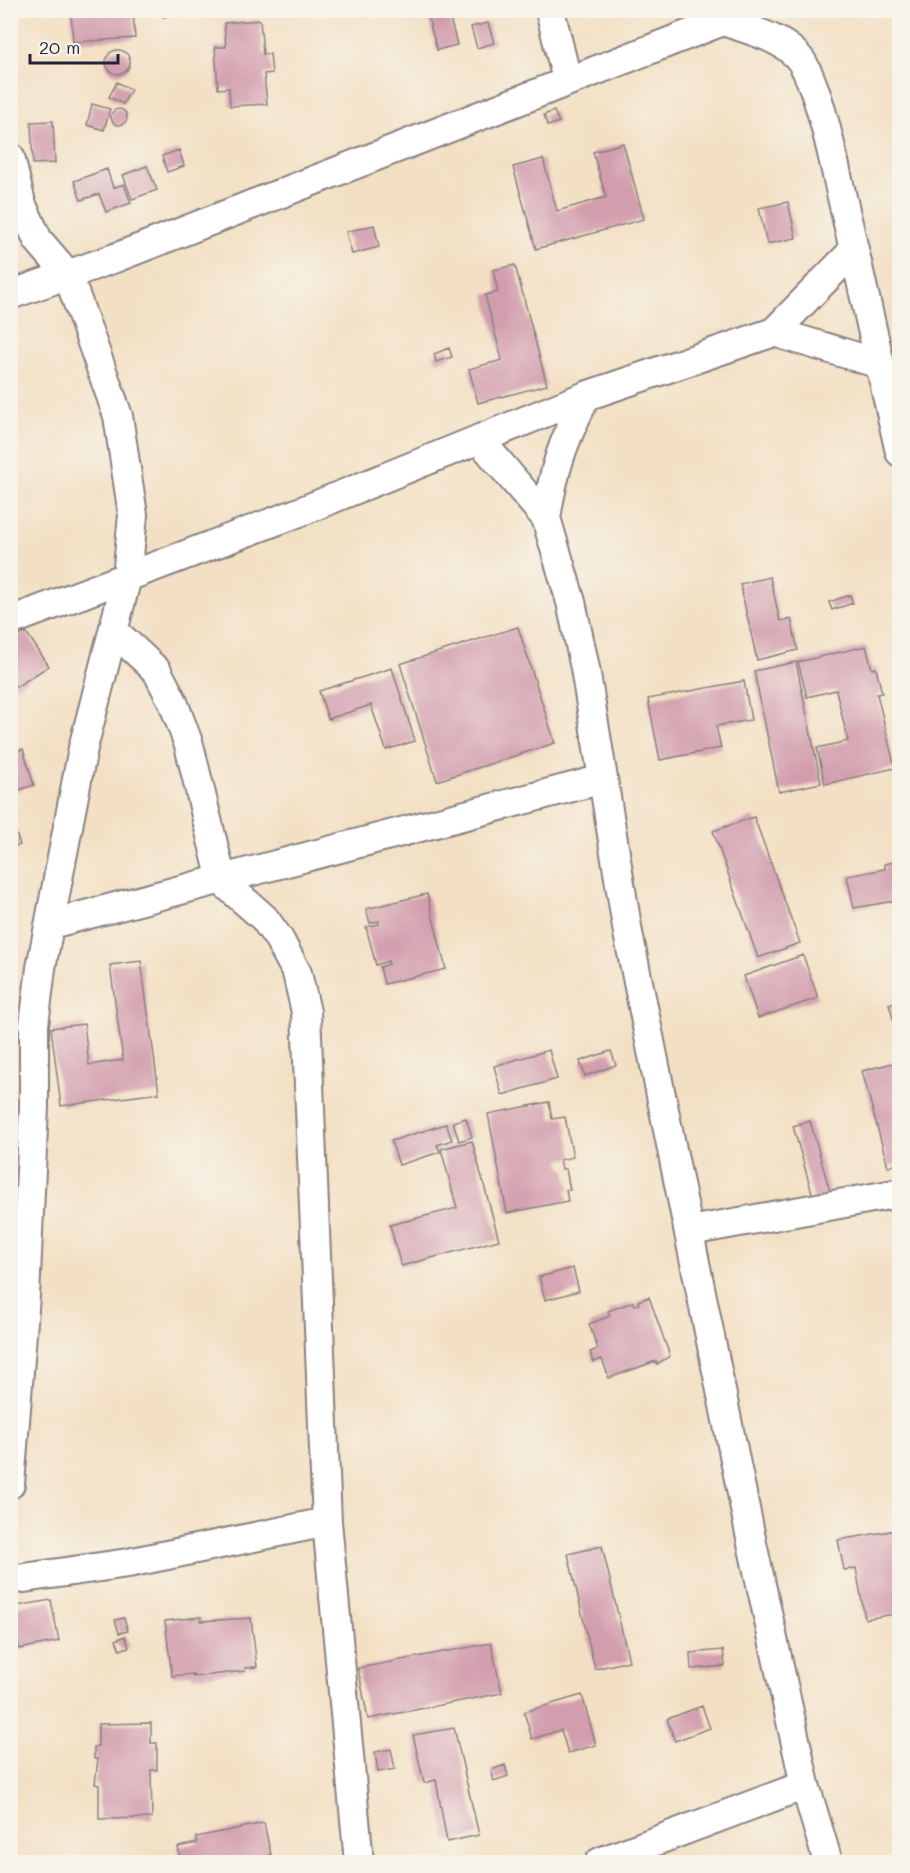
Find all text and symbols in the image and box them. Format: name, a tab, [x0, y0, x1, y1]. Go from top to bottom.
scale bar	[30, 27, 118, 65]
text: 20 m	[39, 35, 80, 59]

